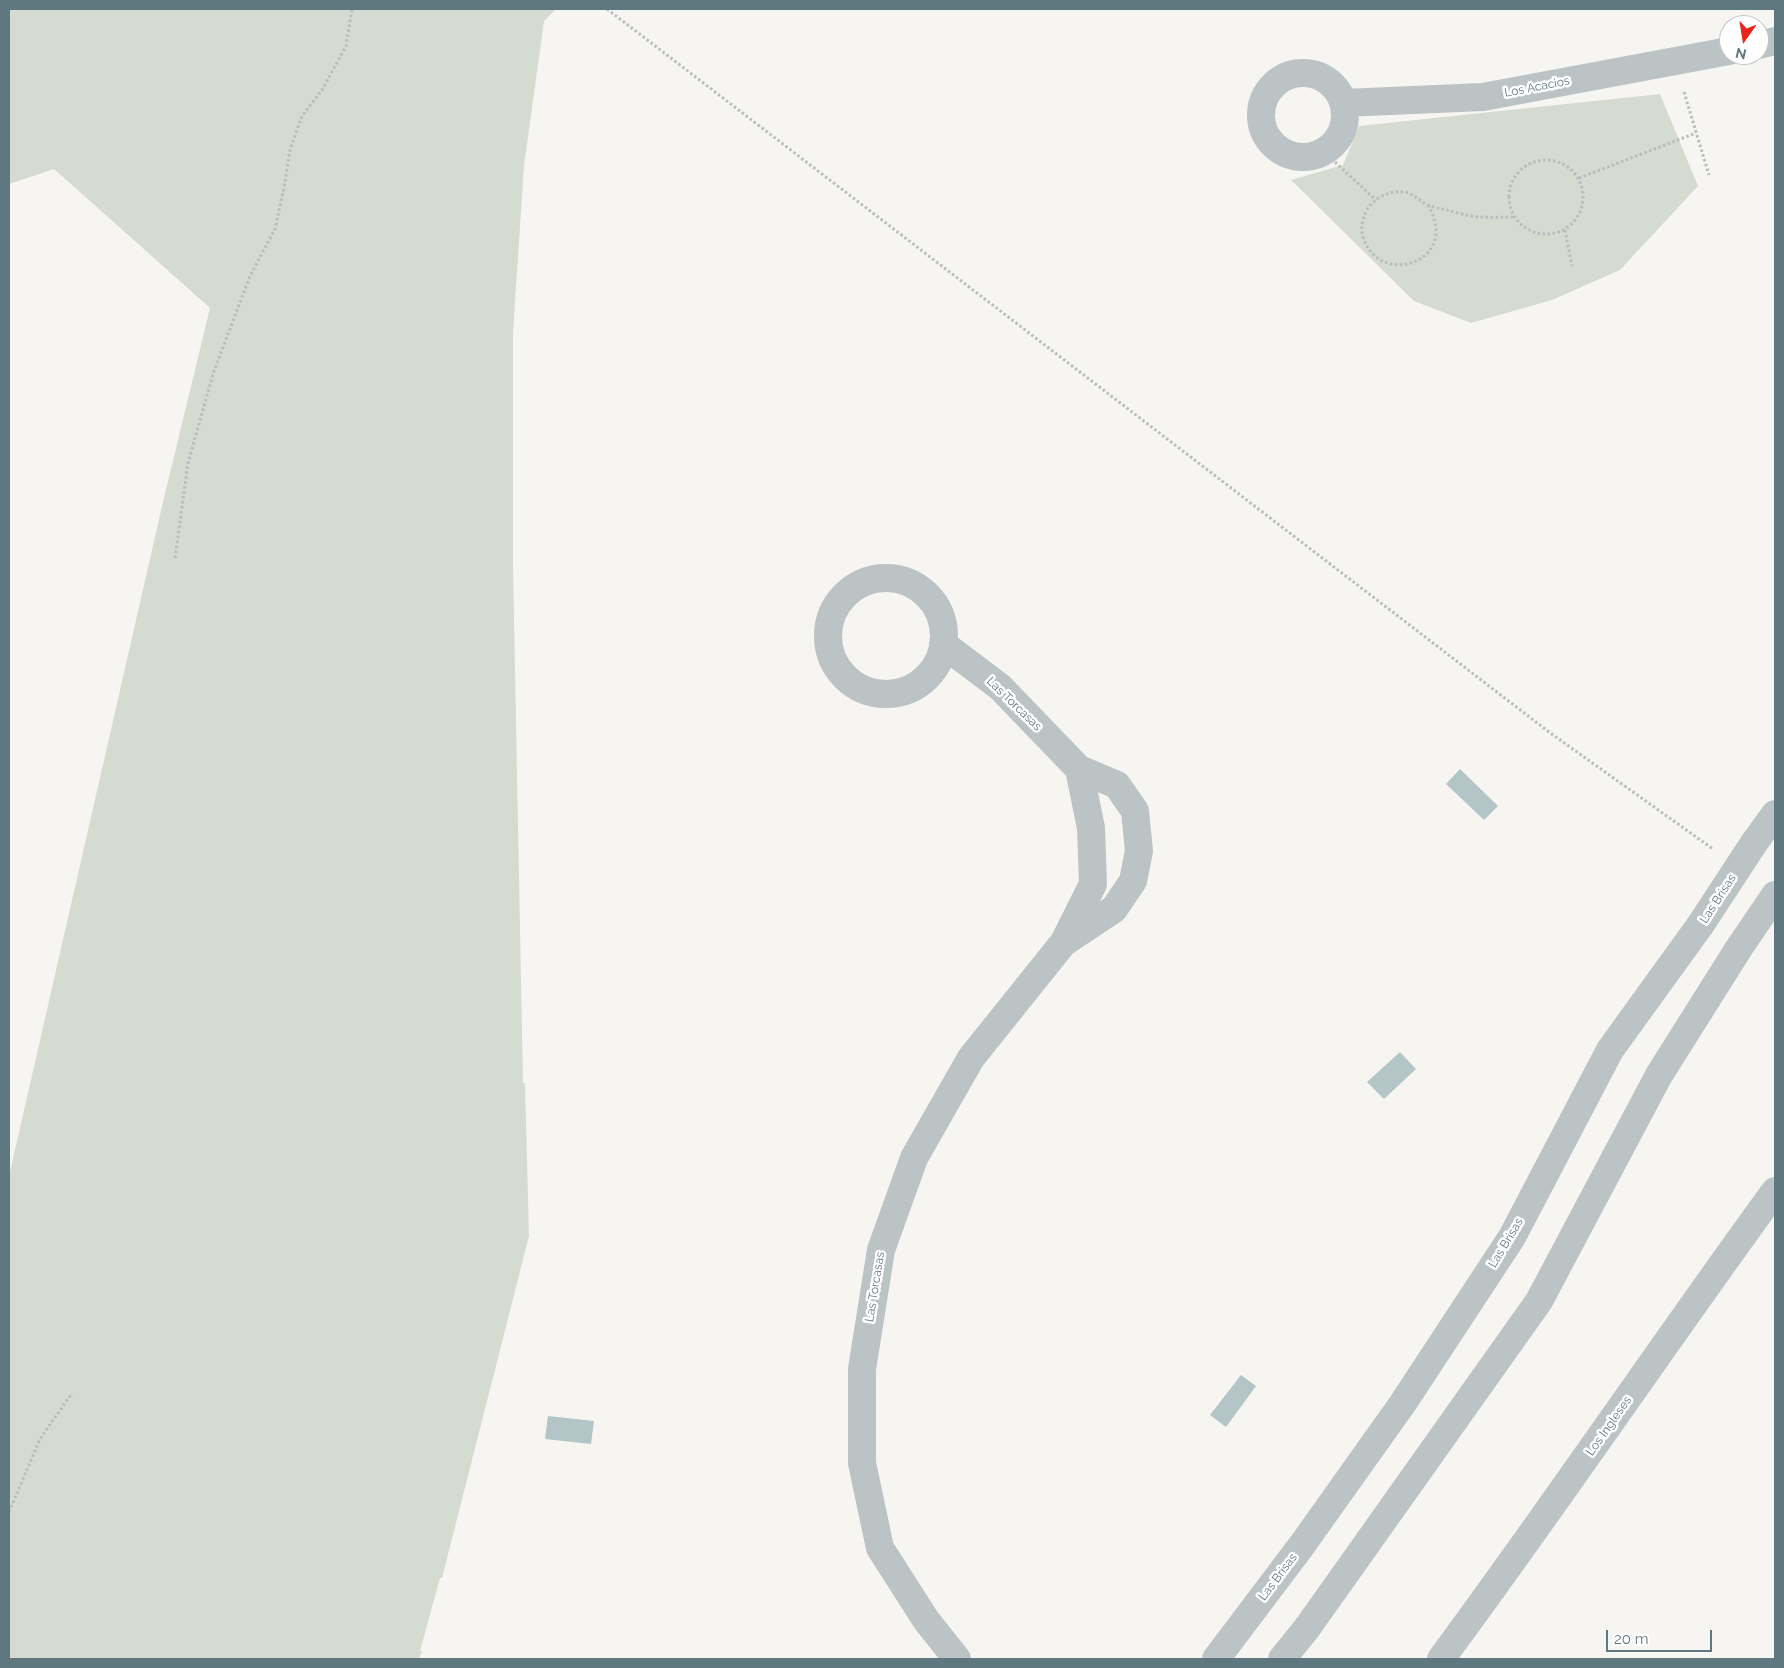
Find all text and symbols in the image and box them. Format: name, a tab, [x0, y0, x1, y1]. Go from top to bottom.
north arrow	[1719, 15, 1769, 65]
text: N	[1734, 45, 1748, 63]
street label: Los Acacios	[1503, 74, 1571, 100]
street label: Las Torcasas	[984, 674, 1044, 734]
street label: Las Brisas	[1697, 872, 1739, 926]
street label: Las Brisas	[1486, 1216, 1526, 1270]
street label: Las Torcasas	[862, 1251, 888, 1323]
street label: Los Ingleses	[1583, 1394, 1635, 1458]
street label: Las Brisas	[1256, 1551, 1300, 1603]
scale bar	[1609, 1620, 1715, 1652]
text: 20 m	[1614, 1630, 1649, 1648]

